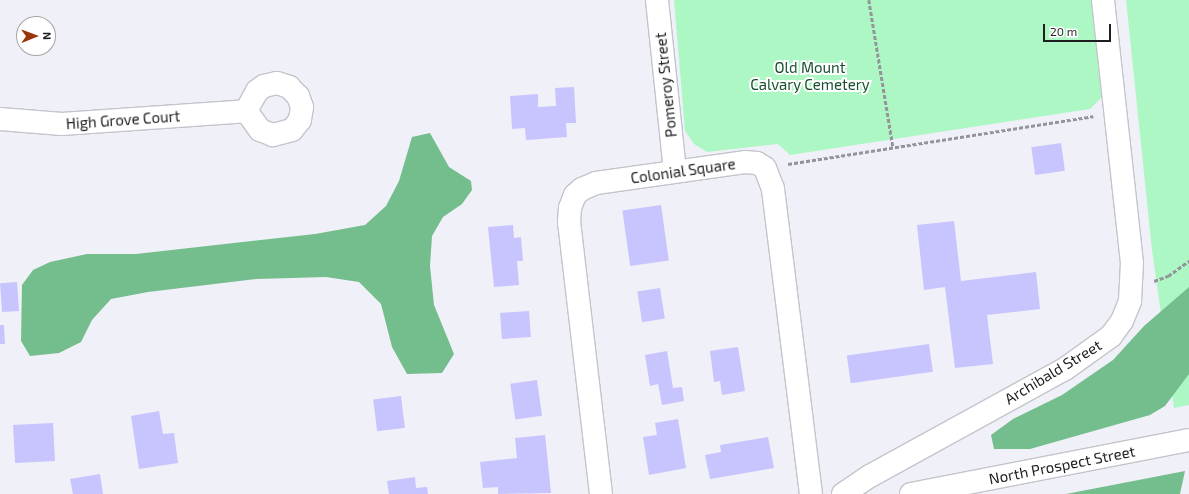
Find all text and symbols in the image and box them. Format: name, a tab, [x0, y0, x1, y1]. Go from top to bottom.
north arrow	[16, 16, 56, 56]
scale bar	[1045, 16, 1113, 42]
text: 20 m	[1050, 24, 1077, 38]
text: N	[41, 32, 54, 40]
street label: Pomeroy Street	[652, 32, 680, 138]
park label: Old Mount Calvary Cemetery	[750, 58, 870, 93]
street label: High Grove Court	[65, 107, 181, 133]
street label: Colonial Square	[629, 155, 737, 187]
street label: Archibald Street	[1001, 336, 1105, 408]
street label: North Prospect Street	[987, 442, 1137, 488]

